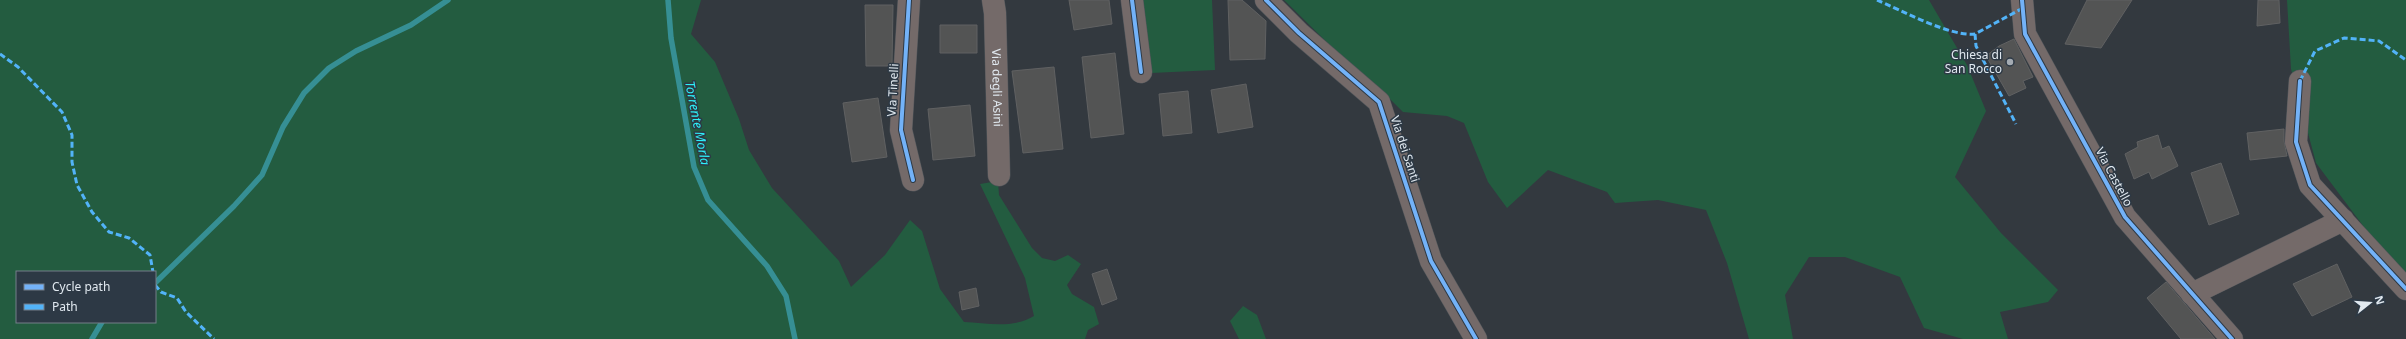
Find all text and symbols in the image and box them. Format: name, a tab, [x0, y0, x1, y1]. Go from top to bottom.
place label: Chiesa di San Rocco	[1945, 46, 2002, 77]
street label: Via degli Asini	[988, 49, 1007, 127]
marker: Chiesa di San Rocco	[2005, 57, 2015, 67]
street label: Via Tinelli	[883, 63, 902, 117]
water label: Torrente Morla	[681, 79, 715, 167]
street label: Via dei Santi	[1387, 114, 1424, 184]
street label: Via Castello	[2092, 144, 2137, 209]
legend	[16, 271, 156, 323]
text: Cycle path	[52, 278, 110, 295]
north arrow	[2350, 283, 2390, 323]
text: N	[2372, 293, 2389, 306]
text: Path	[52, 298, 78, 315]

